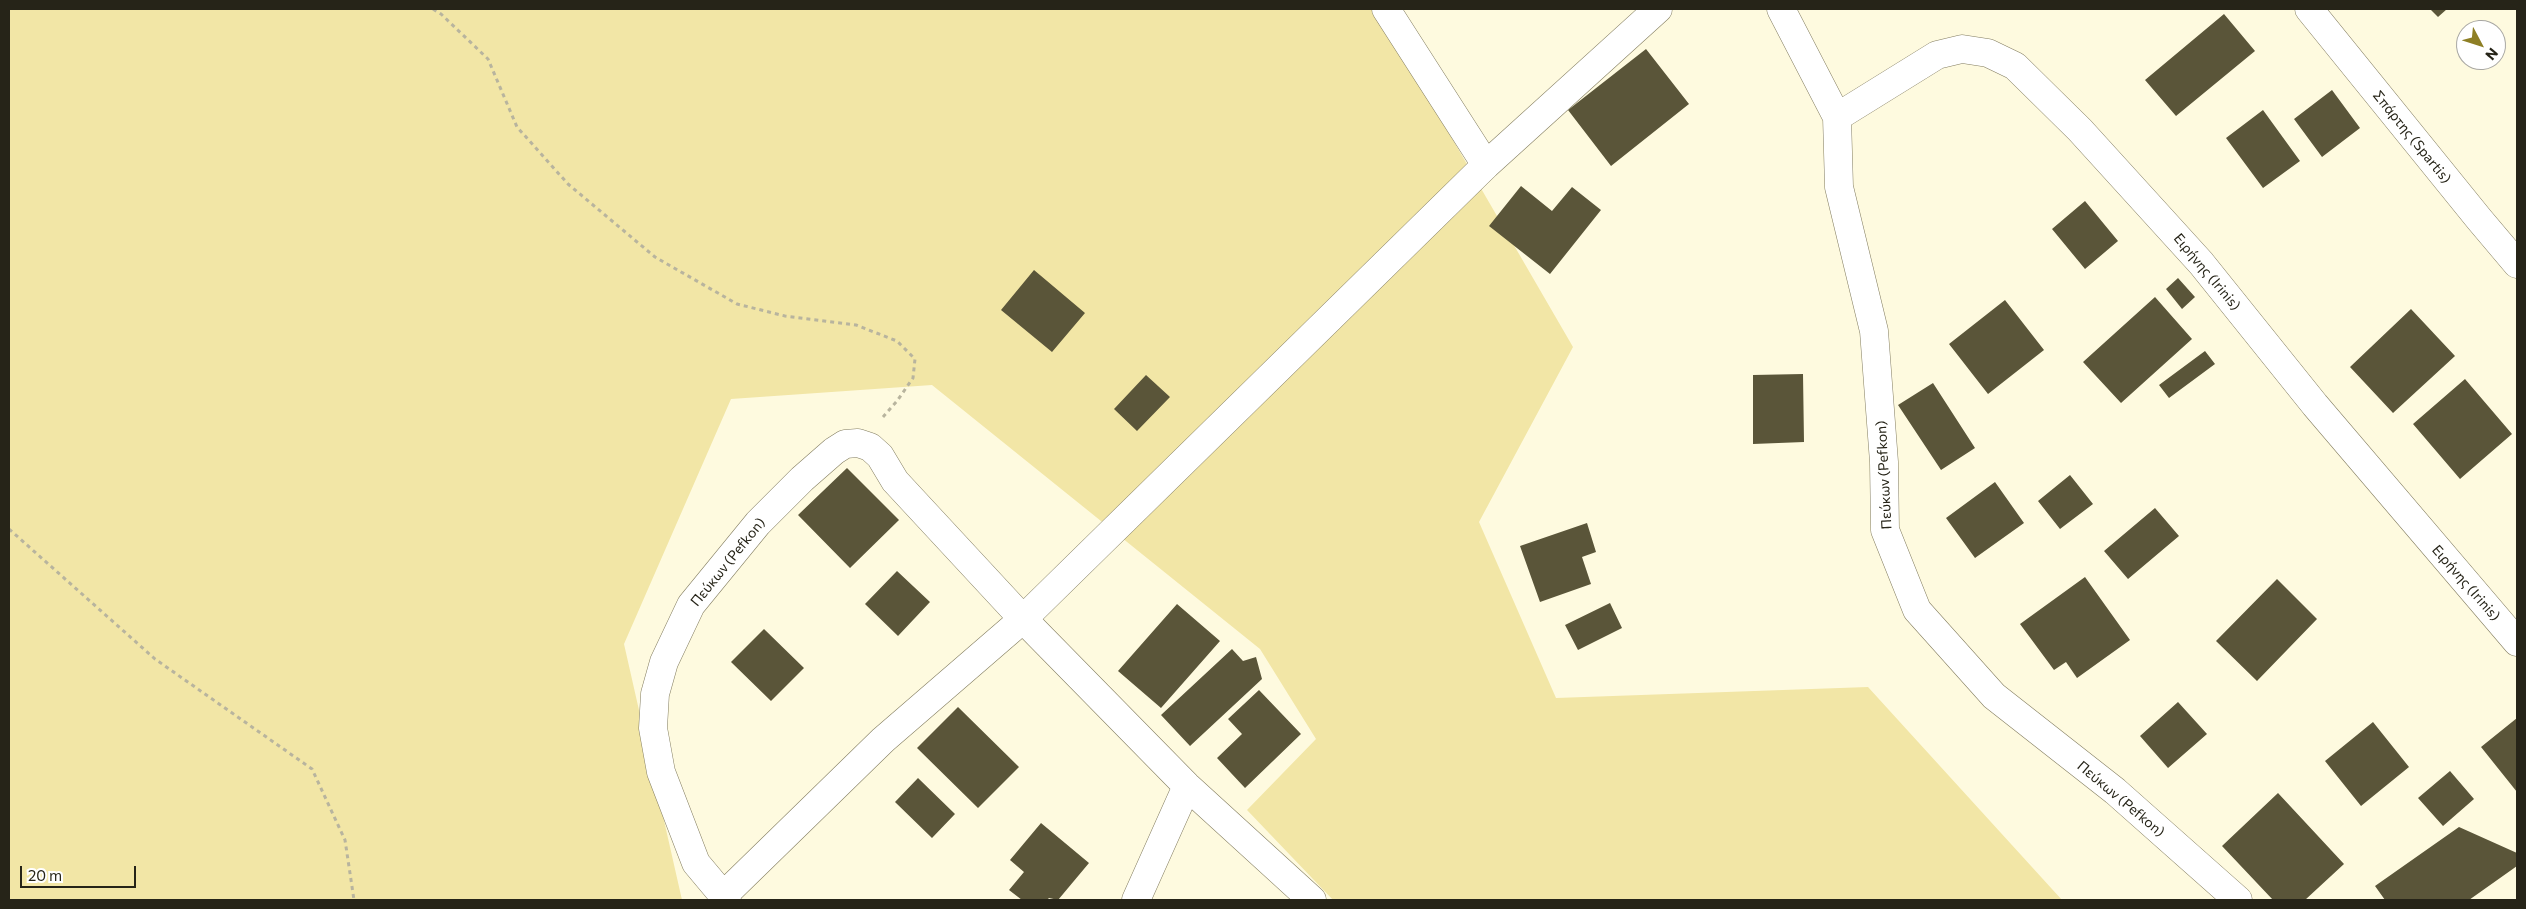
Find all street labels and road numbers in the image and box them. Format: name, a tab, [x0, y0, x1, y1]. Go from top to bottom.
street label: Σπάρτης (Spartis)	[2369, 87, 2455, 187]
street label: Ειρήνης (Irinis)	[2170, 230, 2244, 314]
street label: Πεύκων (Pefkon)	[1873, 420, 1895, 530]
street label: Πεύκων (Pefkon)	[687, 514, 769, 610]
street label: Ειρήνης (Irinis)	[2428, 542, 2504, 624]
street label: Πεύκων (Pefkon)	[2074, 758, 2168, 840]

